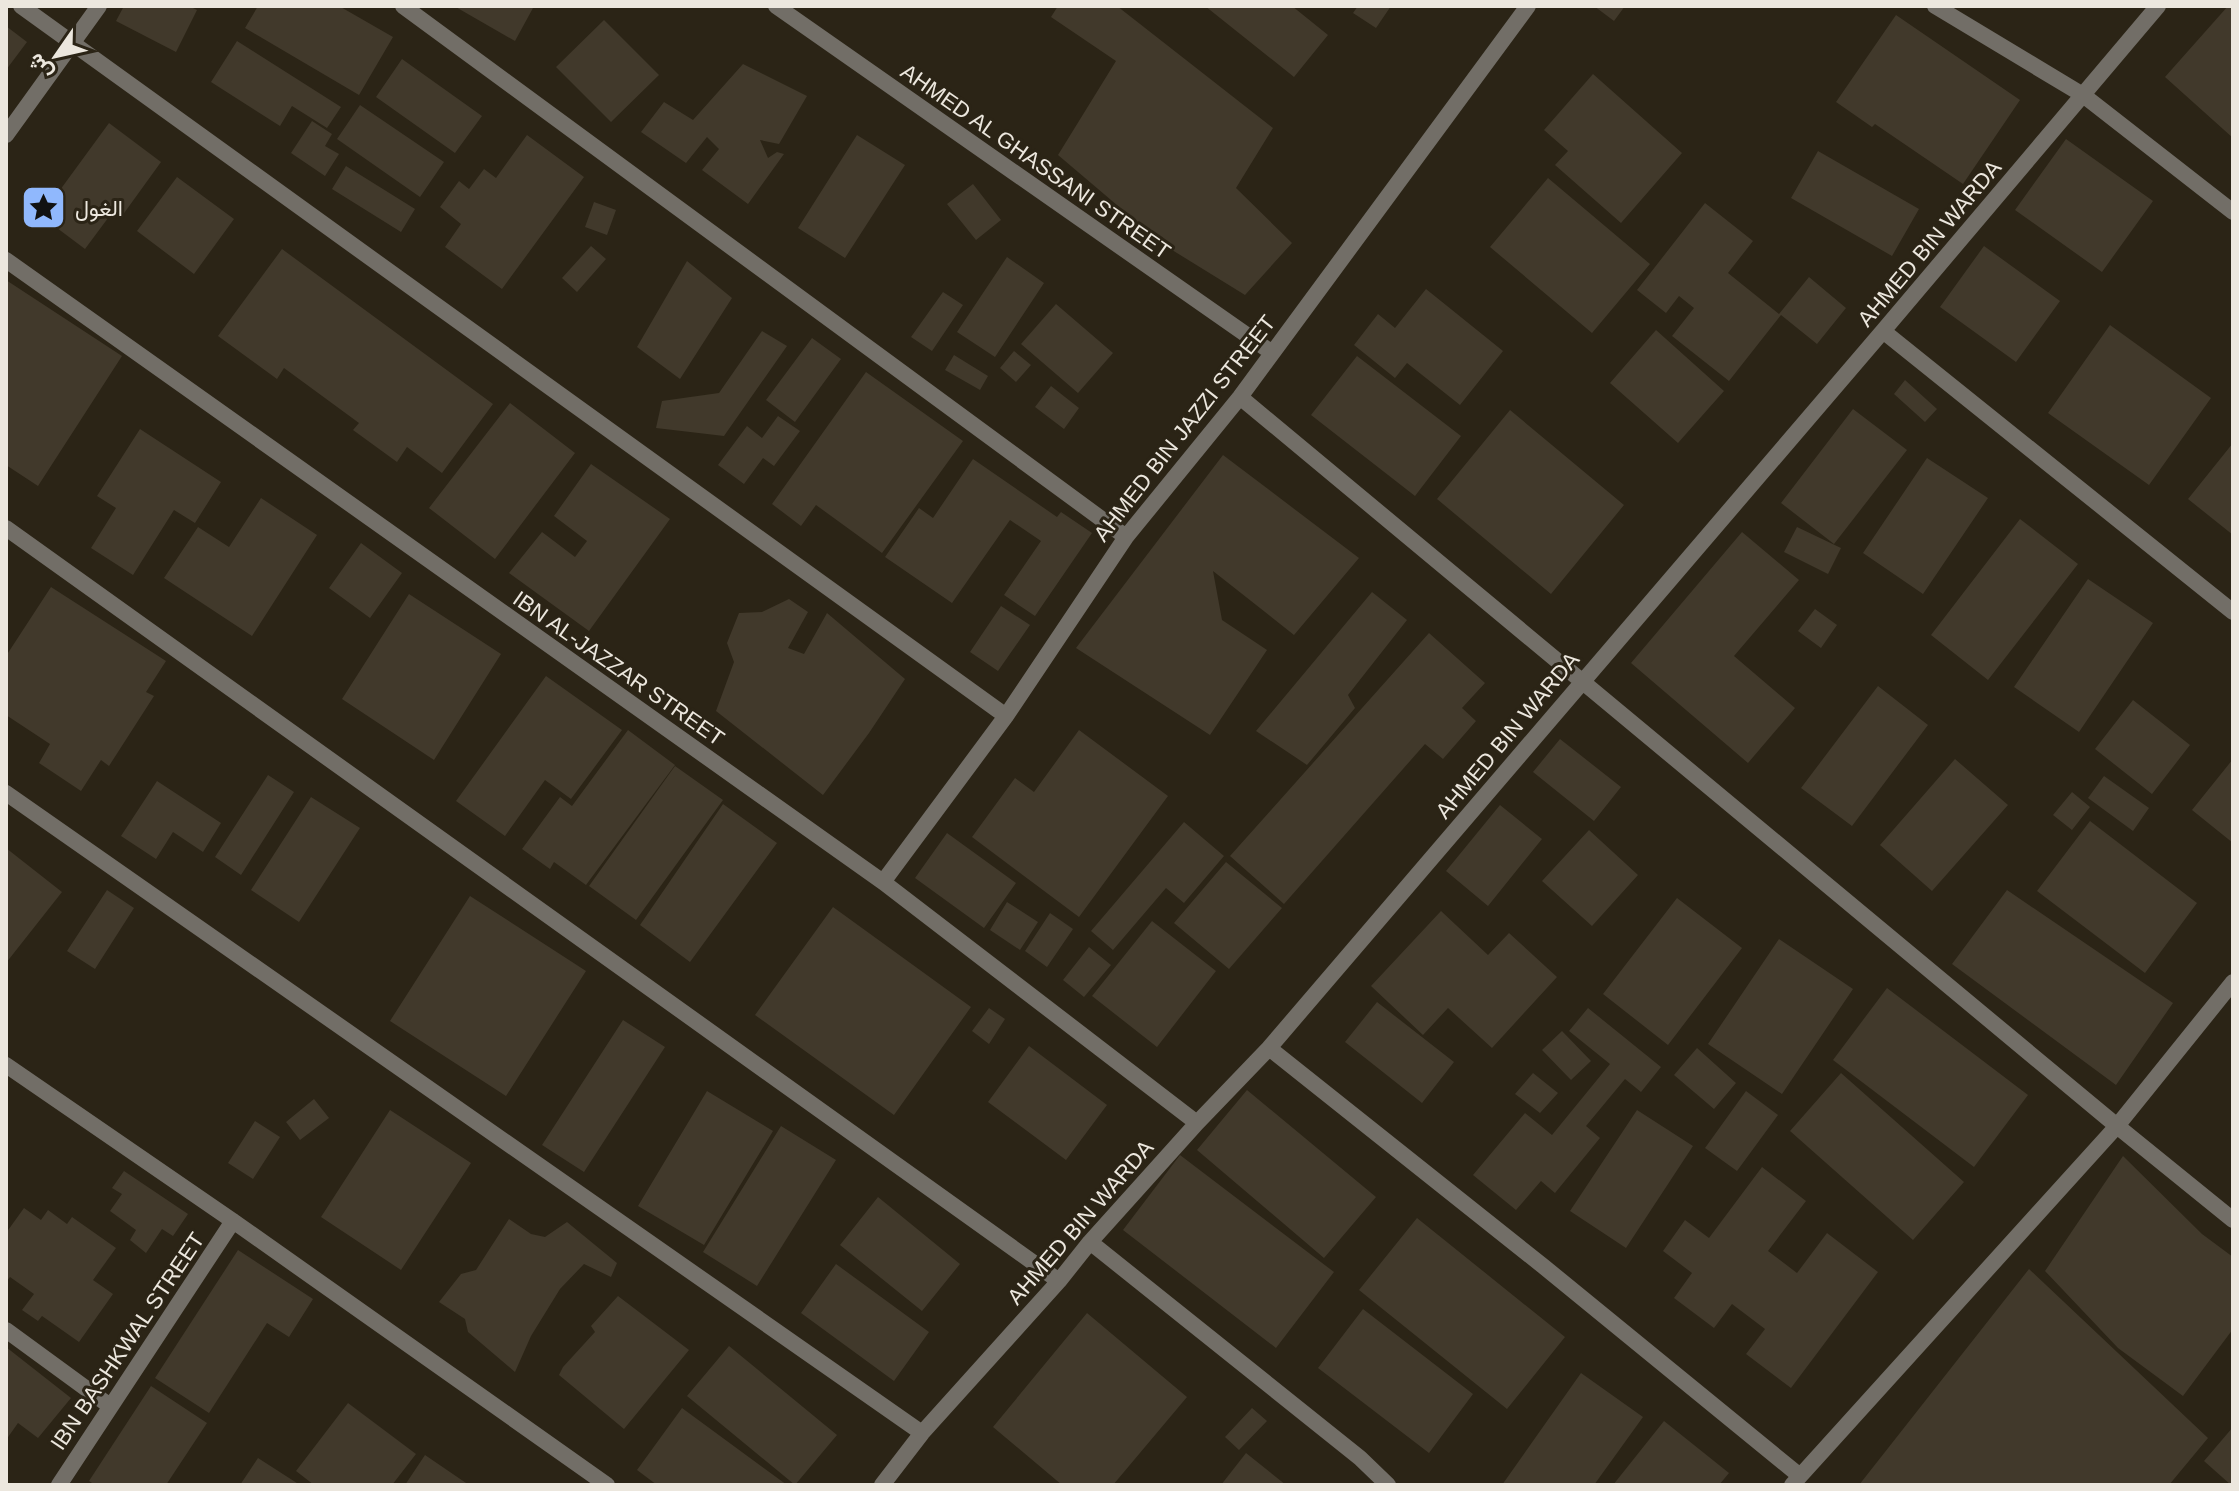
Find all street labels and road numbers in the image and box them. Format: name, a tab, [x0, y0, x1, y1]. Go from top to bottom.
street label: AHMED AL GHASSANI STREET	[896, 58, 1175, 264]
street label: AHMED BIN WARDA	[1853, 155, 2006, 332]
street label: AHMED BIN JAZZI STREET	[1088, 310, 1280, 546]
street label: IBN AL-JAZZAR STREET	[508, 586, 729, 751]
street label: AHMED BIN WARDA	[1431, 647, 1584, 824]
street label: AHMED BIN WARDA	[1002, 1135, 1159, 1310]
street label: IBN BASHKWAL STREET	[45, 1228, 209, 1455]

